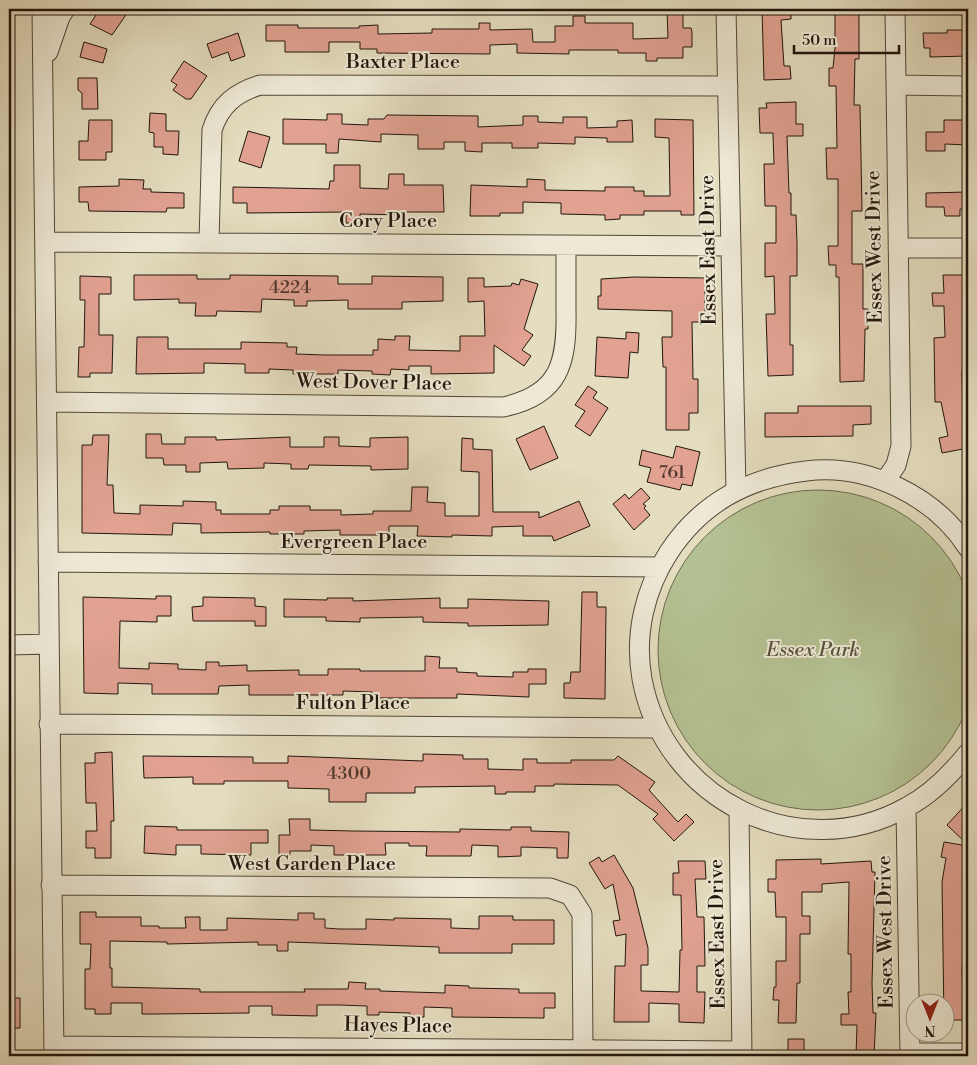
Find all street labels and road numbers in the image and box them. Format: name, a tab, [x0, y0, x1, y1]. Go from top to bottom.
street label: Baxter Place	[345, 50, 460, 75]
street label: Essex West Drive	[861, 170, 889, 324]
street label: Essex East Drive	[695, 174, 723, 326]
street label: Cory Place	[339, 209, 437, 234]
street label: West Dover Place	[295, 369, 452, 397]
street label: Evergreen Place	[281, 530, 427, 555]
street label: Fulton Place	[296, 691, 410, 716]
street label: West Garden Place	[227, 852, 396, 877]
street label: Essex West Drive	[872, 855, 900, 1009]
street label: Essex East Drive	[704, 858, 732, 1010]
street label: Hayes Place	[344, 1013, 452, 1039]

